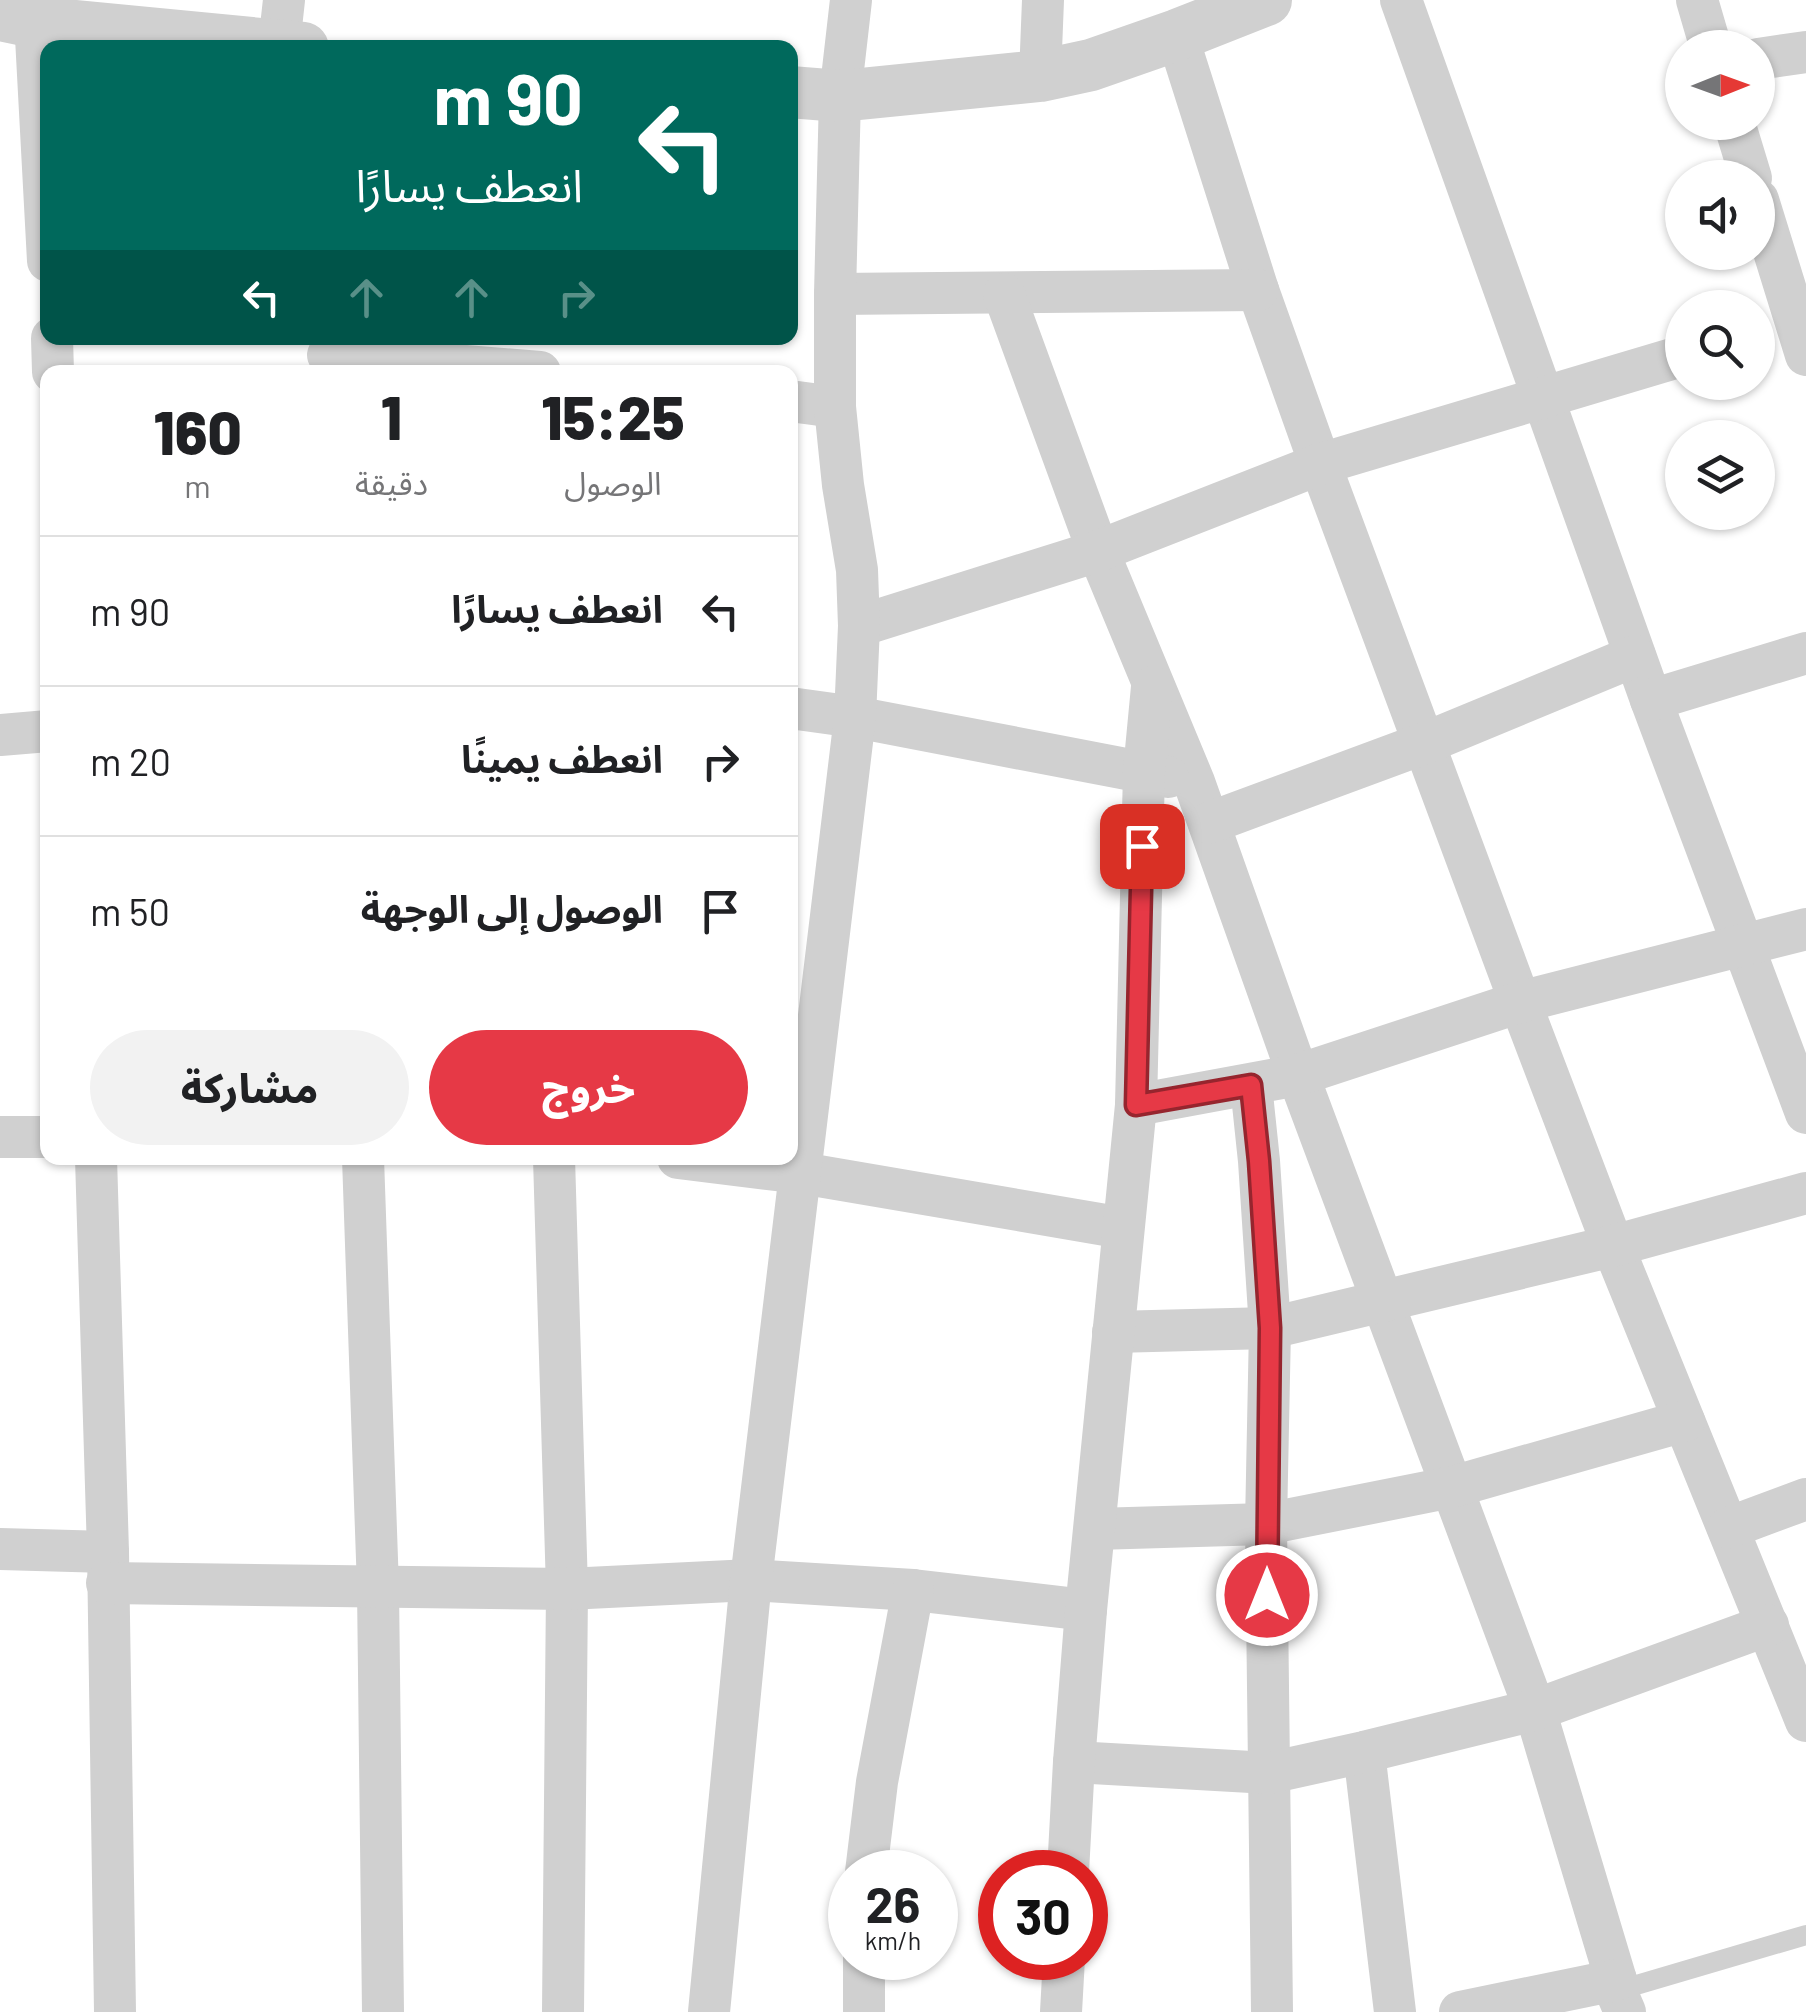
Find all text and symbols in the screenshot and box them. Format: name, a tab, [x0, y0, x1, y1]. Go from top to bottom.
north arrow	[1665, 30, 1775, 140]
map controls	[1665, 30, 1775, 530]
text: 90 m	[433, 55, 583, 139]
icon: left	[618, 80, 748, 210]
text: انعطف يسارًا	[355, 157, 583, 211]
button: sound	[1665, 160, 1775, 270]
icon: left	[234, 270, 289, 325]
icon: ahead	[339, 270, 394, 325]
icon: ahead	[444, 270, 499, 325]
icon: right	[549, 270, 604, 325]
button: search	[1665, 290, 1775, 400]
text: 1	[381, 380, 402, 452]
text: 15:25	[541, 380, 685, 452]
text: 160	[153, 395, 242, 467]
button: layers	[1665, 420, 1775, 530]
text: دقيقة	[355, 463, 428, 501]
text: الوصول	[564, 463, 662, 501]
text: m	[184, 466, 211, 504]
icon: left	[693, 584, 748, 639]
text: انعطف يسارًا	[451, 585, 663, 631]
text: 90 m	[90, 588, 170, 634]
icon: right	[693, 734, 748, 789]
text: انعطف يمينًا	[461, 735, 663, 781]
text: 20 m	[90, 738, 171, 784]
pin	[1100, 804, 1185, 889]
icon: arrive	[1115, 819, 1170, 874]
icon: arrive	[693, 884, 748, 939]
text: الوصول إلى الوجهة	[361, 885, 663, 931]
text: 50 m	[90, 888, 170, 934]
button: مشاركة	[90, 1030, 409, 1145]
button: خروج	[429, 1030, 748, 1145]
position arrow	[1215, 1543, 1319, 1647]
speed limit sign: 30	[978, 1850, 1108, 1980]
text: 26	[866, 1873, 920, 1933]
text: km/h	[865, 1925, 921, 1955]

